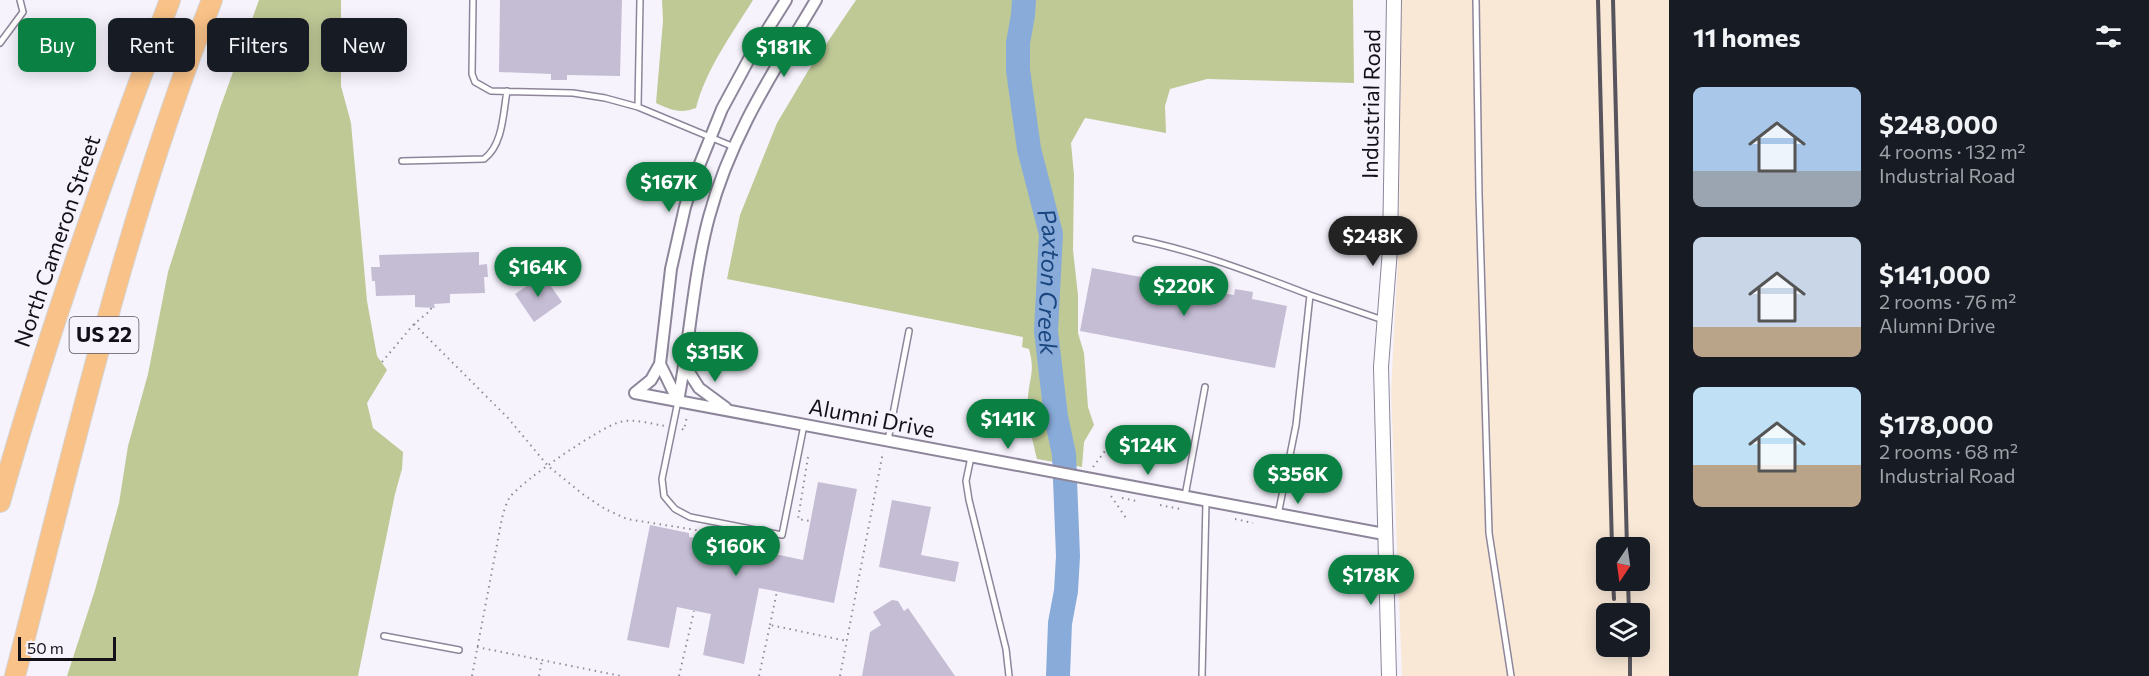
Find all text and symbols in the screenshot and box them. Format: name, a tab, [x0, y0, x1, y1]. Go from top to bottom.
chip: Buy	[18, 18, 96, 72]
chip: Rent	[108, 18, 195, 72]
chip: Filters	[207, 18, 309, 72]
chip: New	[321, 18, 407, 72]
icon: filters	[2092, 20, 2125, 53]
text: 11 homes	[1693, 21, 1801, 52]
pin: $181K	[742, 27, 826, 78]
street label: Industrial Road	[1356, 29, 1385, 179]
text: $181K	[756, 34, 812, 58]
text: $248,000	[1879, 108, 1998, 139]
icon: home	[1741, 111, 1813, 183]
street label: North Cameron Street	[8, 131, 105, 350]
text: 4 rooms · 132 m²	[1879, 139, 2026, 163]
pin: $167K	[627, 162, 711, 213]
text: Industrial Road	[1879, 163, 2015, 187]
text: $167K	[640, 169, 698, 193]
water label: Paxton Creek	[1032, 205, 1067, 358]
pin: $248K	[1331, 216, 1415, 267]
text: $248K	[1342, 223, 1404, 247]
pin: $164K	[496, 247, 580, 298]
text: $164K	[508, 254, 568, 278]
text: $141,000	[1879, 258, 1991, 289]
icon: home	[1741, 261, 1813, 333]
pin: $220K	[1142, 266, 1226, 317]
text: $220K	[1153, 273, 1215, 297]
text: 2 rooms · 76 m²	[1879, 289, 2016, 313]
text: Alumni Drive	[1879, 313, 1995, 337]
road number: US 22	[70, 317, 138, 353]
pin: $315K	[673, 332, 757, 383]
text: $315K	[686, 339, 744, 363]
street label: Alumni Drive	[807, 392, 937, 443]
pin: $141K	[966, 399, 1050, 450]
text: $141K	[980, 406, 1036, 430]
text: $178,000	[1879, 408, 1994, 439]
icon: home	[1741, 411, 1813, 483]
pin: $124K	[1106, 425, 1190, 476]
text: $124K	[1119, 432, 1177, 456]
text: 2 rooms · 68 m²	[1879, 439, 2018, 463]
pin: $356K	[1256, 454, 1340, 505]
text: $356K	[1267, 461, 1329, 485]
text: Industrial Road	[1879, 463, 2015, 487]
pin: $160K	[694, 526, 778, 577]
text: $160K	[706, 533, 766, 557]
north arrow	[1596, 537, 1650, 591]
map controls	[1596, 537, 1650, 657]
pin: $178K	[1329, 555, 1413, 606]
text: $178K	[1342, 562, 1400, 586]
button: layers	[1596, 603, 1650, 657]
scale bar	[18, 634, 116, 662]
text: 50 m	[27, 638, 64, 657]

